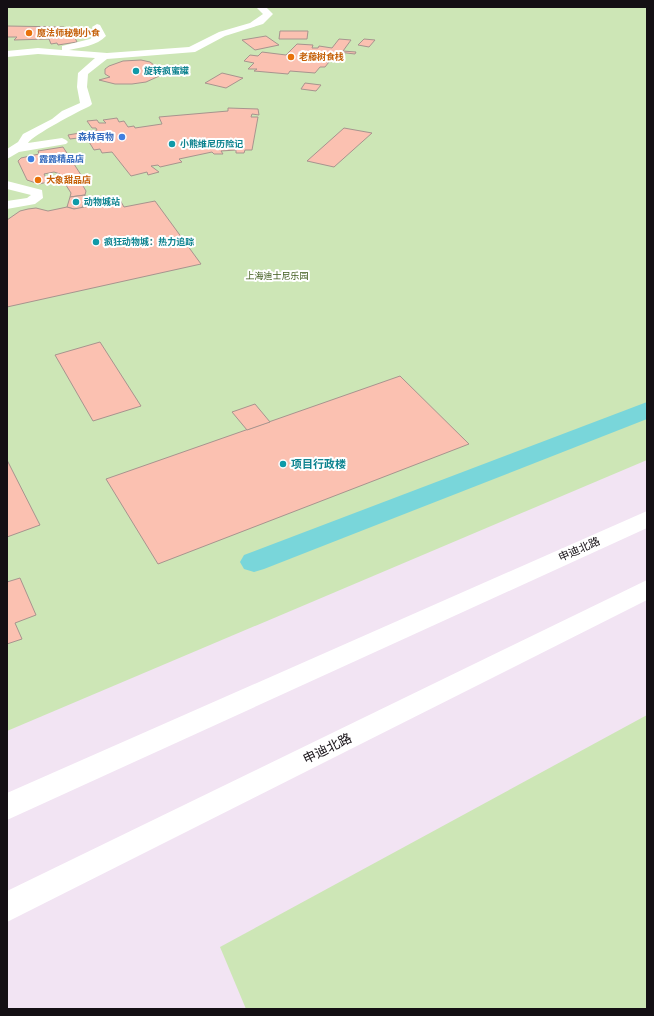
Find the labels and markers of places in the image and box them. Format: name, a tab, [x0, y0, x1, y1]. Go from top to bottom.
place label: 魔法师秘制小食	[37, 27, 100, 38]
marker: 魔法师秘制小食	[24, 28, 34, 38]
place label: 老藤树食栈	[299, 51, 344, 62]
marker: 老藤树食栈	[286, 52, 296, 62]
place label: 旋转疯蜜罐	[144, 65, 189, 76]
marker: 旋转疯蜜罐	[131, 66, 141, 76]
place label: 森林百物	[78, 131, 114, 142]
marker: 森林百物	[117, 132, 127, 142]
place label: 小熊维尼历险记	[180, 138, 243, 149]
marker: 小熊维尼历险记	[167, 139, 177, 149]
place label: 露露精品店	[39, 153, 84, 164]
marker: 露露精品店	[26, 154, 36, 164]
place label: 大象甜品店	[46, 174, 91, 185]
marker: 大象甜品店	[33, 175, 43, 185]
place label: 动物城站	[84, 196, 120, 207]
marker: 动物城站	[71, 197, 81, 207]
place label: 疯狂动物城：热力追踪	[104, 236, 195, 247]
marker: 疯狂动物城：热力追踪	[91, 237, 101, 247]
place label: 项目行政楼	[291, 457, 346, 471]
marker: 项目行政楼	[278, 459, 288, 469]

